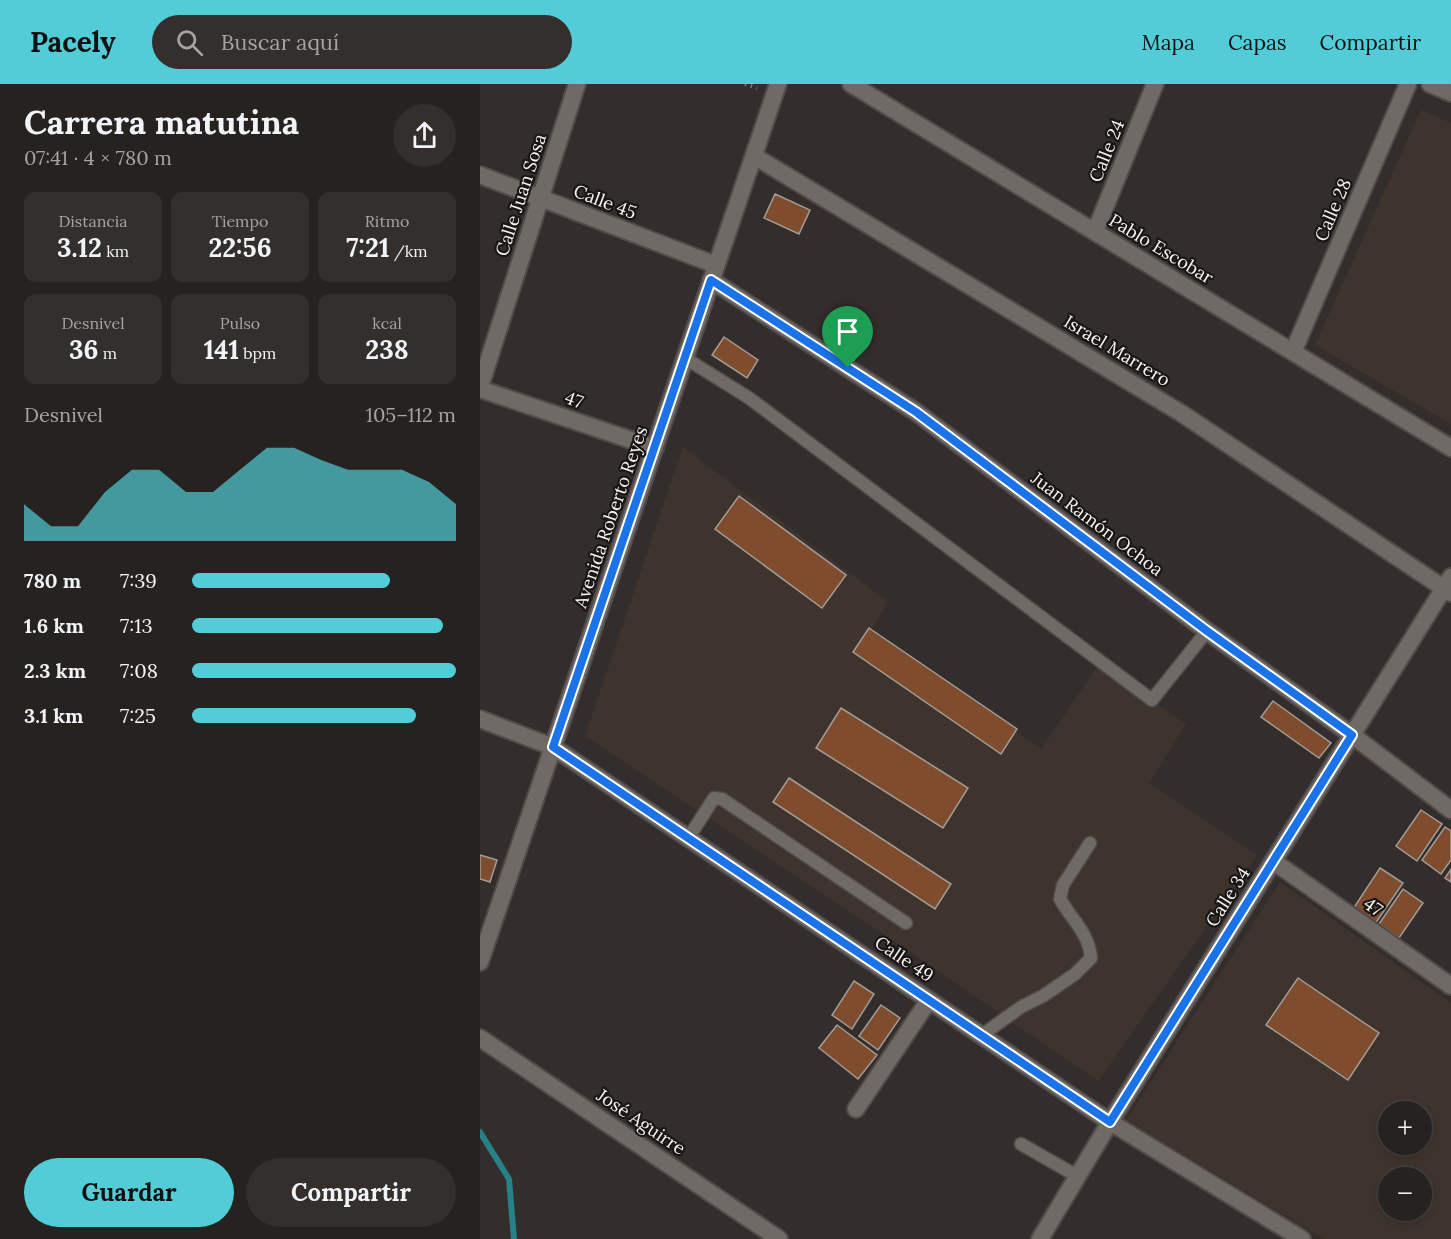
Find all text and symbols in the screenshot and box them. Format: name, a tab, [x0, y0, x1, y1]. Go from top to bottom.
search box	[152, 15, 572, 69]
text: Pacely	[30, 24, 116, 60]
icon: search	[173, 26, 206, 59]
text: Buscar aquí	[221, 28, 339, 56]
text: Mapa	[1141, 29, 1195, 56]
text: Capas	[1228, 29, 1287, 56]
text: Compartir	[1320, 29, 1421, 56]
text: Carrera matutina	[24, 101, 299, 143]
button: share	[393, 104, 456, 167]
street label: Calle 24	[1084, 116, 1129, 185]
street label: Calle Juan Sosa	[490, 131, 551, 259]
text: 07:41 · 4 × 780 m	[24, 145, 172, 170]
street label: Calle 28	[1309, 175, 1356, 245]
street label: Calle 45	[570, 179, 640, 224]
street label: Pablo Escobar	[1105, 208, 1218, 289]
text: Distancia	[58, 211, 128, 231]
text: Tiempo	[212, 211, 268, 231]
text: Ritmo	[365, 211, 409, 231]
text: 3.12	[57, 231, 102, 264]
text: 22:56	[208, 231, 272, 264]
text: 7:21	[346, 231, 389, 264]
text: km	[102, 241, 129, 261]
text: /km	[389, 241, 428, 261]
pin	[822, 306, 873, 368]
street label: Israel Marrero	[1060, 310, 1175, 391]
text: Desnivel	[61, 313, 125, 333]
text: Pulso	[220, 313, 260, 333]
text: kcal	[372, 313, 402, 333]
icon: arrive	[831, 315, 864, 348]
text: 36	[69, 333, 99, 366]
text: 141	[204, 333, 239, 366]
text: 238	[365, 333, 409, 366]
text: m	[99, 343, 117, 363]
text: bpm	[239, 343, 276, 363]
street label: 47	[562, 386, 586, 413]
text: Desnivel	[24, 402, 103, 427]
text: 105–112 m	[366, 402, 456, 427]
street label: Avenida Roberto Reyes	[568, 423, 652, 612]
street label: Juan Ramón Ochoa	[1026, 466, 1168, 581]
text: 780 m	[24, 568, 81, 593]
text: 7:39	[120, 568, 157, 593]
text: 1.6 km	[24, 613, 84, 638]
text: 7:13	[120, 613, 153, 638]
text: 2.3 km	[24, 658, 86, 683]
text: 7:08	[120, 658, 158, 683]
text: 3.1 km	[24, 703, 84, 728]
text: 7:25	[120, 703, 156, 728]
street label: Calle 34	[1200, 862, 1255, 931]
street label: 47	[1359, 892, 1387, 921]
street label: Calle 49	[870, 931, 938, 987]
street label: José Aguirre	[592, 1083, 690, 1160]
map controls	[1378, 1101, 1432, 1221]
button: +	[1378, 1101, 1432, 1155]
button: Guardar	[24, 1158, 234, 1227]
button: Compartir	[246, 1158, 456, 1227]
button: −	[1378, 1167, 1432, 1221]

